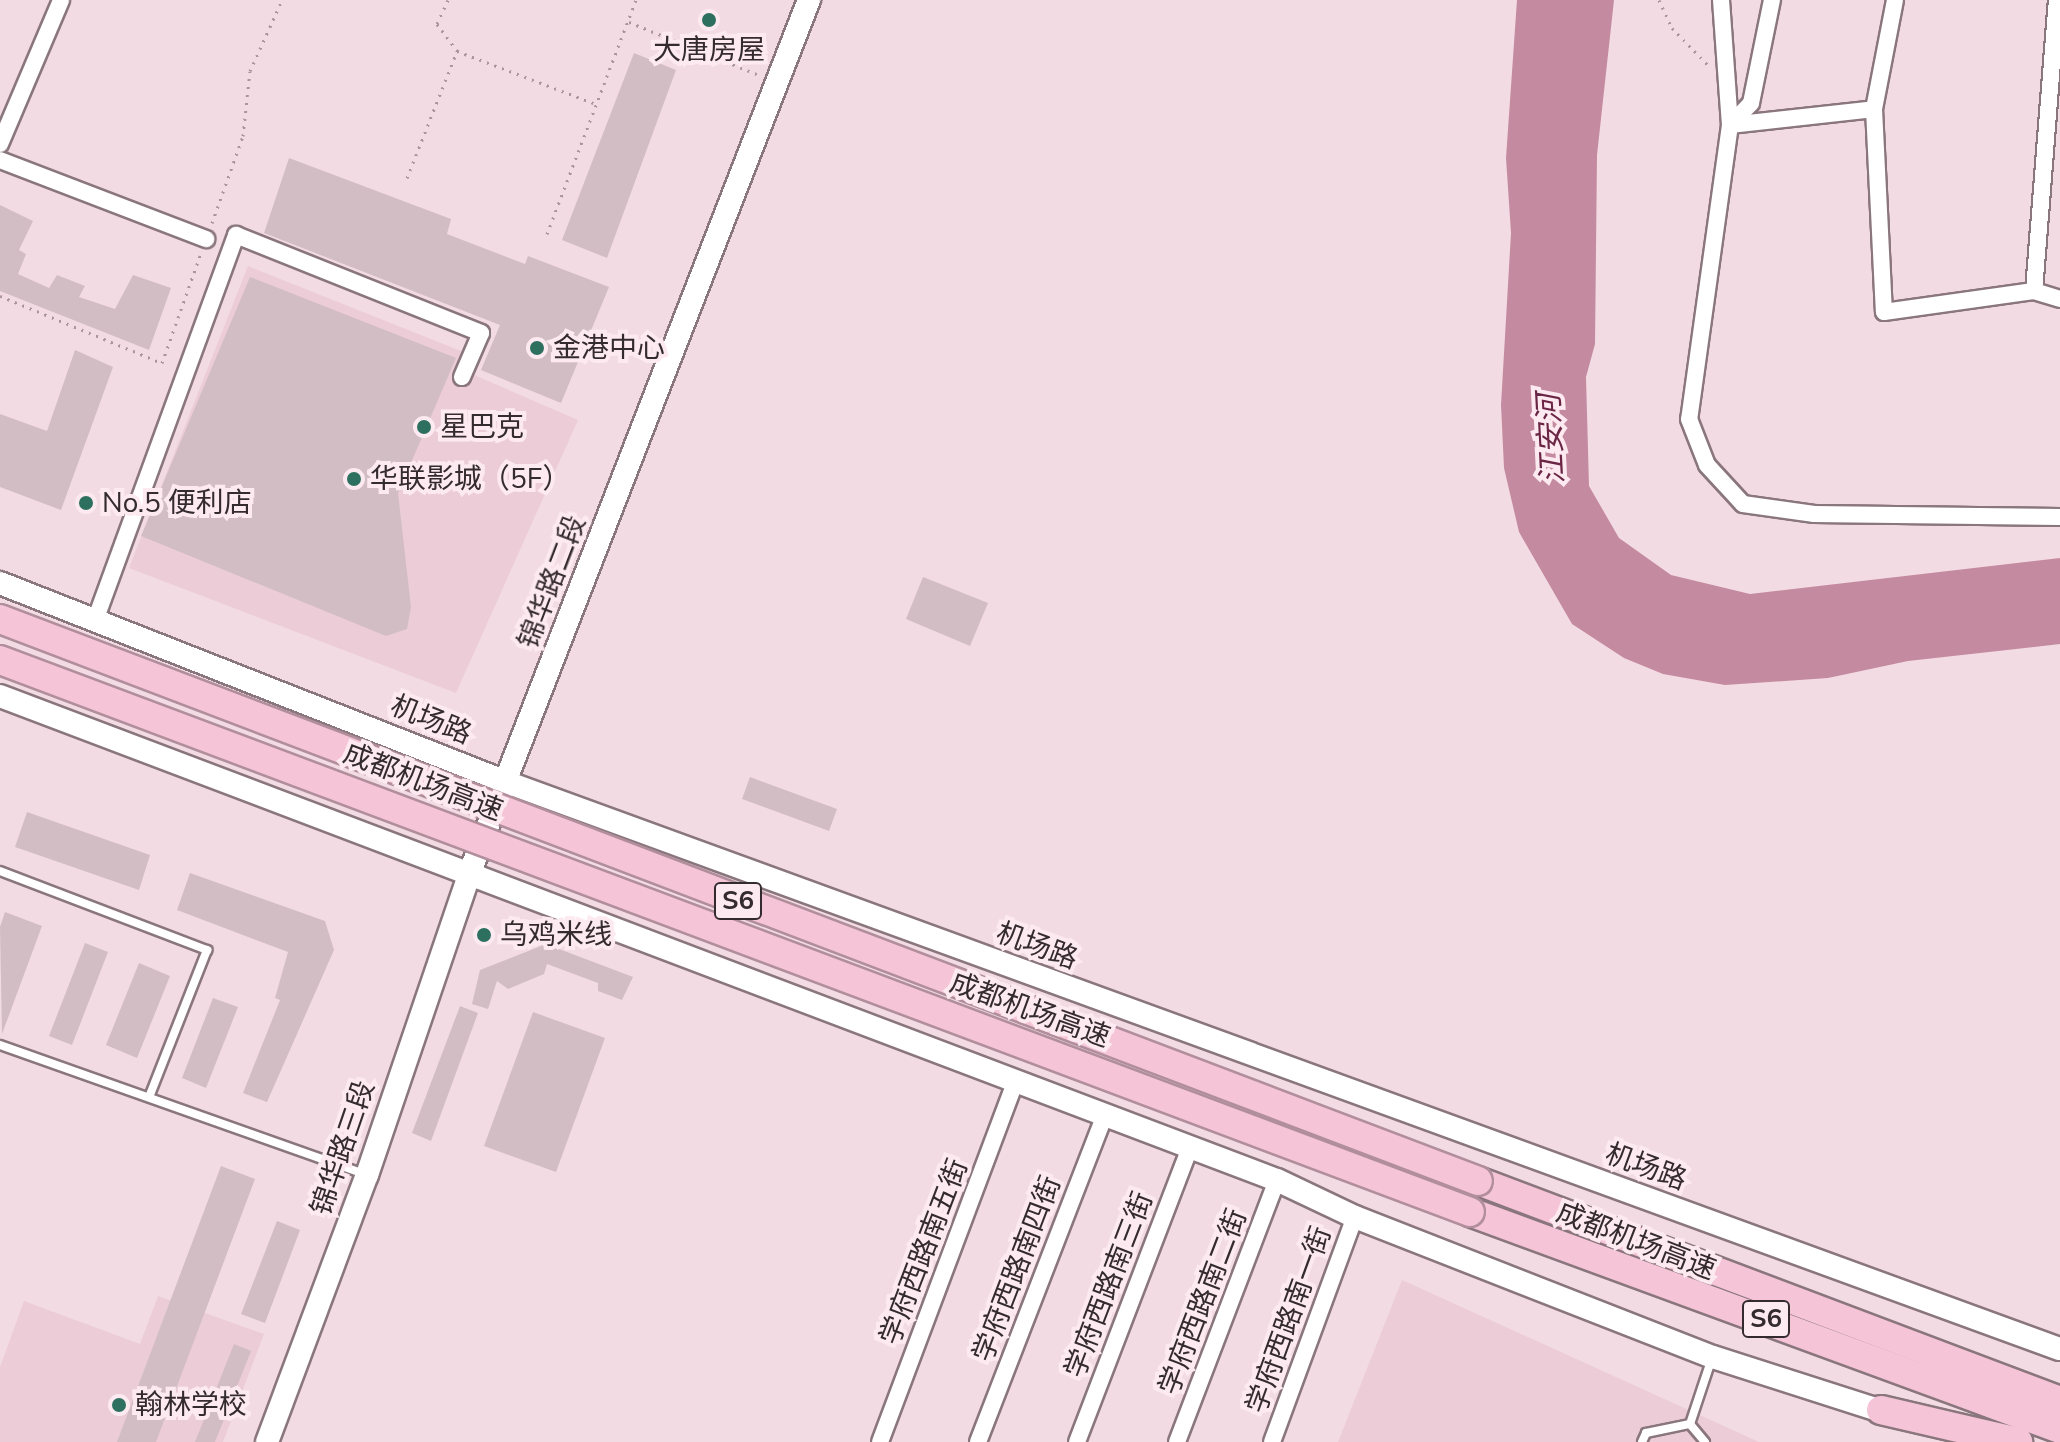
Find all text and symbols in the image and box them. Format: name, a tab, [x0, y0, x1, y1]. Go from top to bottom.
marker: 大唐房屋	[700, 11, 718, 29]
place label: 大唐房屋	[653, 33, 765, 67]
place label: 金港中心	[553, 331, 665, 365]
marker: 金港中心	[528, 339, 546, 357]
water label: 江安河	[1532, 393, 1572, 485]
place label: 星巴克	[440, 410, 524, 444]
marker: 星巴克	[415, 418, 433, 436]
place label: 华联影城（5F）	[370, 462, 570, 496]
marker: 华联影城（5F）	[345, 470, 363, 488]
place label: No.5 便利店	[102, 486, 252, 520]
marker: No.5 便利店	[77, 494, 95, 512]
street label: 锦华路二段	[511, 511, 593, 653]
street label: 机场路	[386, 689, 476, 751]
street label: 成都机场高速	[339, 736, 507, 828]
road number: S6	[712, 879, 764, 923]
street label: 机场路	[992, 916, 1082, 976]
place label: 乌鸡米线	[500, 918, 612, 952]
marker: 乌鸡米线	[475, 926, 493, 944]
street label: 成都机场高速	[945, 965, 1115, 1055]
street label: 锦华路三段	[304, 1076, 382, 1220]
street label: 机场路	[1601, 1137, 1691, 1197]
street label: 学府西路南五街	[873, 1154, 975, 1350]
street label: 学府西路南四街	[966, 1171, 1068, 1367]
street label: 学府西路南三街	[1058, 1187, 1160, 1383]
street label: 成都机场高速	[1552, 1195, 1720, 1287]
street label: 学府西路南二街	[1152, 1204, 1254, 1400]
street label: 学府西路南一街	[1240, 1222, 1338, 1418]
road number: S6	[1740, 1297, 1792, 1341]
place label: 翰林学校	[135, 1388, 247, 1422]
marker: 翰林学校	[110, 1396, 128, 1414]

